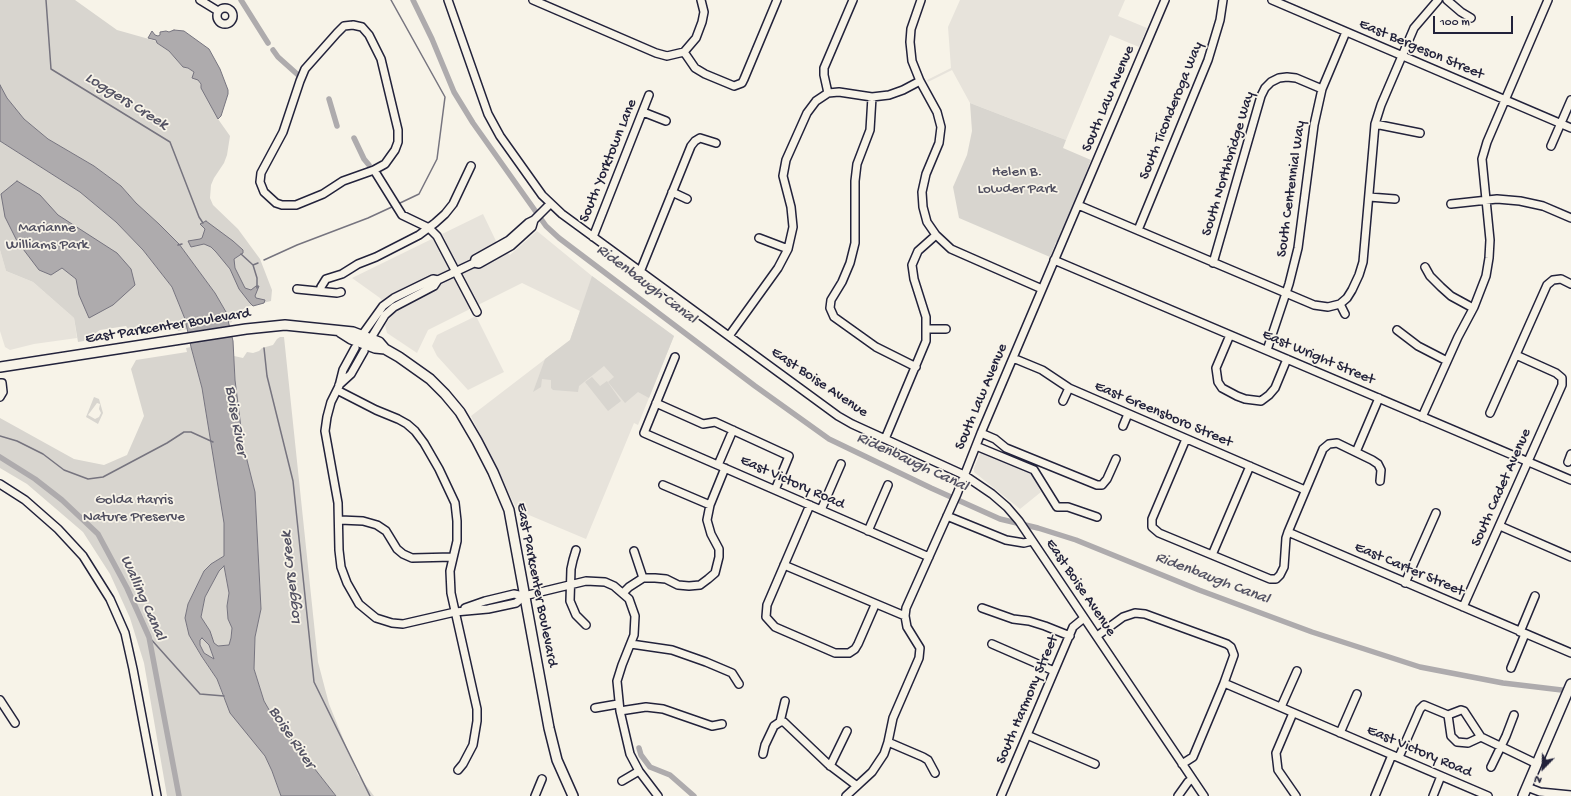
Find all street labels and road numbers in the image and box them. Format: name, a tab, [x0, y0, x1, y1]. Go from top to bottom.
street label: East Bergeson Street	[1356, 16, 1486, 84]
street label: South Ticonderoga Way	[1136, 39, 1208, 183]
street label: South Law Avenue	[1079, 43, 1139, 155]
street label: South Northbridge Way	[1198, 90, 1260, 238]
street label: South Yorktown Lane	[576, 97, 642, 225]
street label: South Centennial Way	[1274, 120, 1310, 258]
street label: East Parkcenter Boulevard	[84, 305, 252, 349]
street label: East Wright Street	[1259, 326, 1377, 390]
street label: South Law Avenue	[952, 341, 1012, 453]
street label: East Boise Avenue	[767, 344, 871, 422]
street label: East Greensboro Street	[1091, 378, 1235, 452]
street label: South Cadet Avenue	[1468, 426, 1536, 550]
street label: East Victory Road	[737, 452, 847, 514]
street label: East Parkcenter Boulevard	[511, 501, 561, 669]
street label: East Boise Avenue	[1041, 536, 1119, 640]
street label: East Carter Street	[1351, 539, 1467, 601]
street label: South Harmony Street	[993, 633, 1063, 767]
street label: East Victory Road	[1364, 722, 1474, 782]

